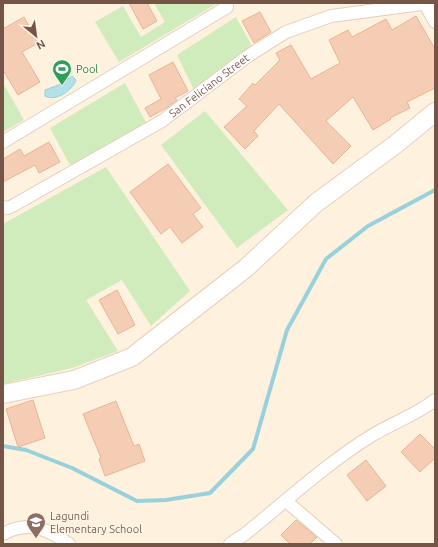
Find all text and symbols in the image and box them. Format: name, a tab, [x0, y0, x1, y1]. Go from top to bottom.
north arrow	[16, 16, 56, 56]
text: N	[34, 38, 47, 52]
street label: San Feliciano Street	[167, 51, 252, 119]
sports icon: Pool	[51, 58, 73, 86]
place label: Pool	[76, 63, 98, 75]
place label: Lagundi Elementary School	[50, 510, 142, 535]
school or university icon: Lagundi Elementary School	[25, 511, 47, 539]

